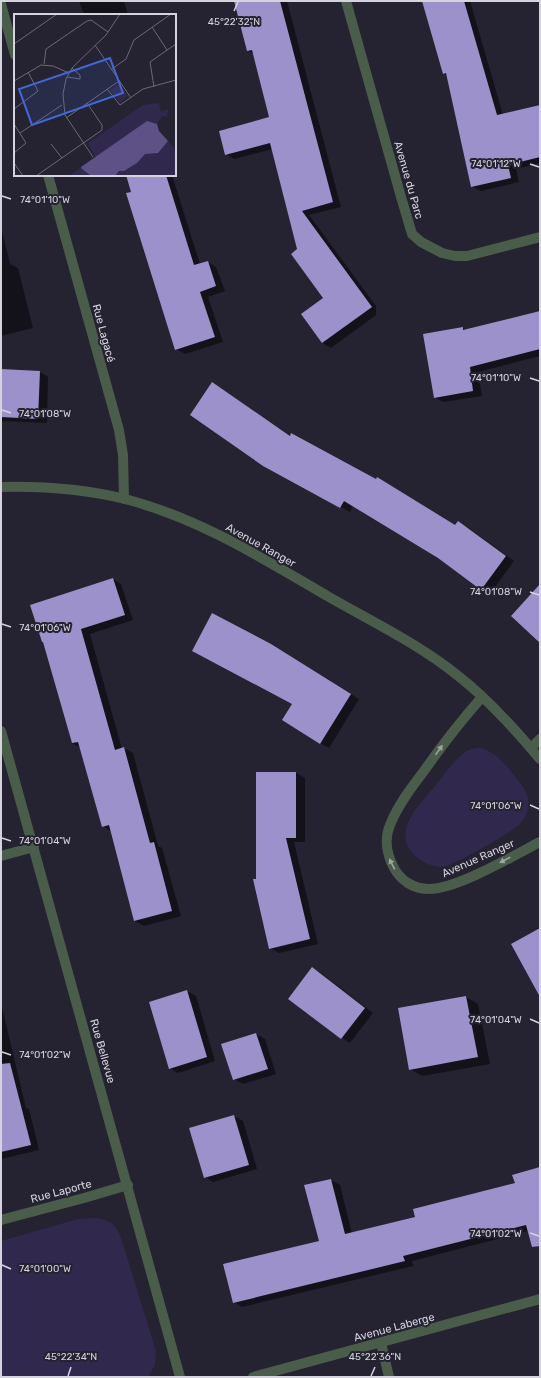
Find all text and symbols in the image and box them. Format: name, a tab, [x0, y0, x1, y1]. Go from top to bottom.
inset map	[14, 14, 176, 176]
text: 45°22'32"N	[208, 16, 260, 28]
street label: Avenue du Parc	[391, 140, 426, 221]
text: 74°01'12"W	[471, 158, 521, 170]
text: 74°01'10"W	[20, 194, 70, 206]
street label: Rue Lagacé	[89, 303, 118, 364]
text: 74°01'10"W	[471, 372, 521, 384]
text: 74°01'08"W	[19, 408, 71, 420]
street label: Avenue Ranger	[223, 521, 299, 570]
text: 74°01'08"W	[470, 586, 522, 598]
text: 74°01'06"W	[19, 622, 71, 634]
one-way arrow	[435, 745, 443, 755]
text: 74°01'06"W	[470, 800, 522, 812]
text: 74°01'04"W	[19, 835, 71, 847]
street label: Avenue Ranger	[440, 836, 517, 880]
one-way arrow	[499, 857, 511, 863]
one-way arrow	[388, 858, 395, 869]
text: 74°01'04"W	[470, 1014, 522, 1026]
street label: Rue Bellevue	[87, 1017, 118, 1085]
text: 74°01'02"W	[19, 1049, 71, 1061]
street label: Rue Laporte	[29, 1177, 93, 1206]
text: 74°01'02"W	[470, 1228, 522, 1240]
text: 74°01'00"W	[19, 1263, 71, 1275]
street label: Avenue Laberge	[352, 1310, 436, 1345]
text: 45°22'34"N	[45, 1351, 97, 1363]
text: 45°22'36"N	[349, 1351, 401, 1363]

